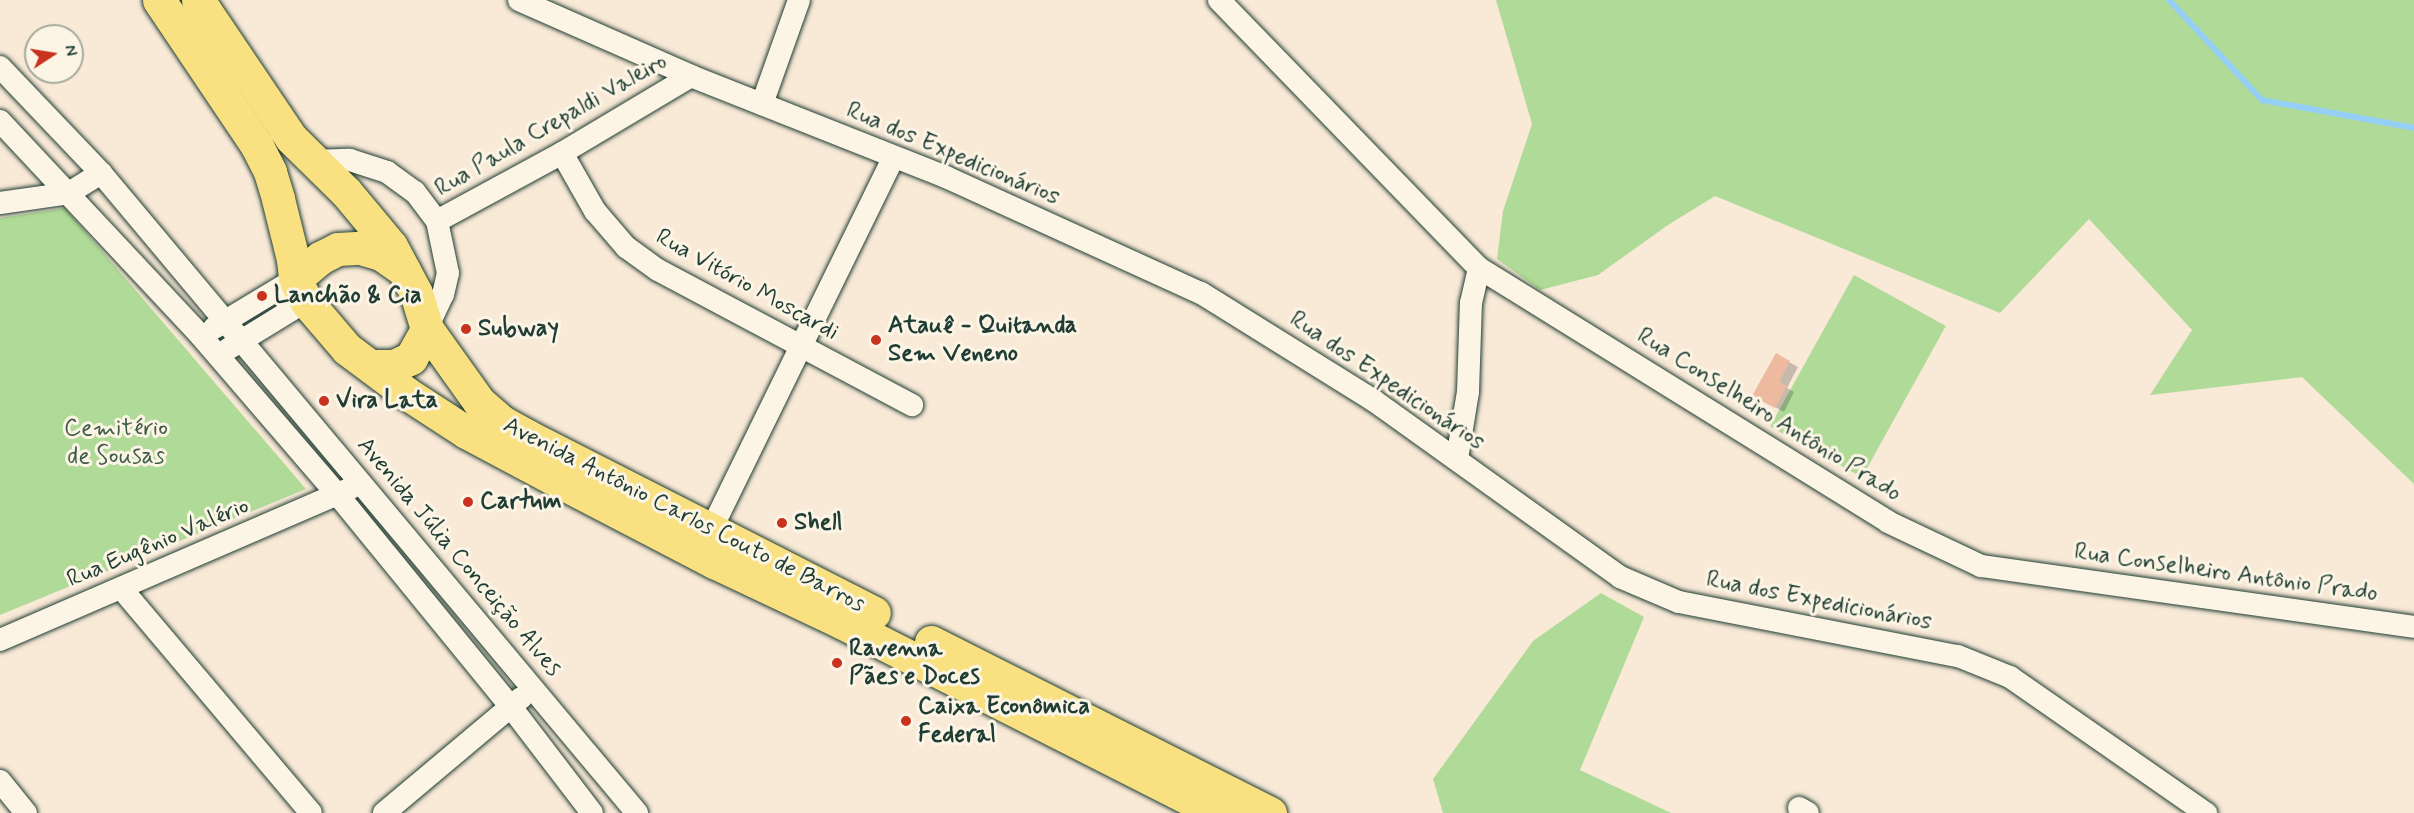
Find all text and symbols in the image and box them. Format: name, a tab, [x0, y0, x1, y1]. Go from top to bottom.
north arrow	[24, 24, 84, 84]
text: N	[59, 43, 82, 58]
street label: Rua Paula Crepaldi Valeiro	[431, 48, 671, 202]
street label: Rua dos Expedicionários	[840, 95, 1066, 213]
street label: Rua Vitório Moscardi	[650, 223, 844, 347]
place label: Lanchão & Cia	[274, 282, 422, 310]
marker: Lanchão & Cia	[255, 289, 269, 303]
street label: Rua dos Expedicionários	[1282, 304, 1492, 458]
place label: Atauê - Quitanda Sem Veneno	[888, 312, 1077, 368]
place label: Subway	[478, 315, 559, 343]
marker: Subway	[459, 322, 473, 336]
street label: Rua Conselheiro Antônio Prado	[1632, 322, 1906, 508]
marker: Atauê - Quitanda Sem Veneno	[869, 333, 883, 347]
place label: Vira Lata	[336, 387, 431, 415]
marker: Vira Lata	[317, 394, 331, 408]
street label: Avenida Antônio Carlos Couto de Barros	[502, 413, 866, 617]
park label: Cemitério de Sousas	[64, 415, 168, 471]
street label: Avenida Júlia Conceição Alves	[350, 431, 568, 683]
place label: Cartum	[480, 488, 562, 516]
street label: Rua Eugênio Valério	[65, 493, 251, 593]
marker: Cartum	[461, 495, 475, 509]
place label: Shell	[794, 509, 842, 537]
marker: Shell	[775, 516, 789, 530]
street label: Rua Conselheiro Antônio Prado	[2073, 538, 2379, 608]
street label: Rua dos Expedicionários	[1702, 565, 1936, 637]
place label: Ravenna Pães e Doces	[849, 635, 981, 691]
marker: Ravenna Pães e Doces	[830, 656, 844, 670]
place label: Caixa Econômica Federal	[918, 693, 1090, 749]
marker: Caixa Econômica Federal	[899, 714, 913, 728]

